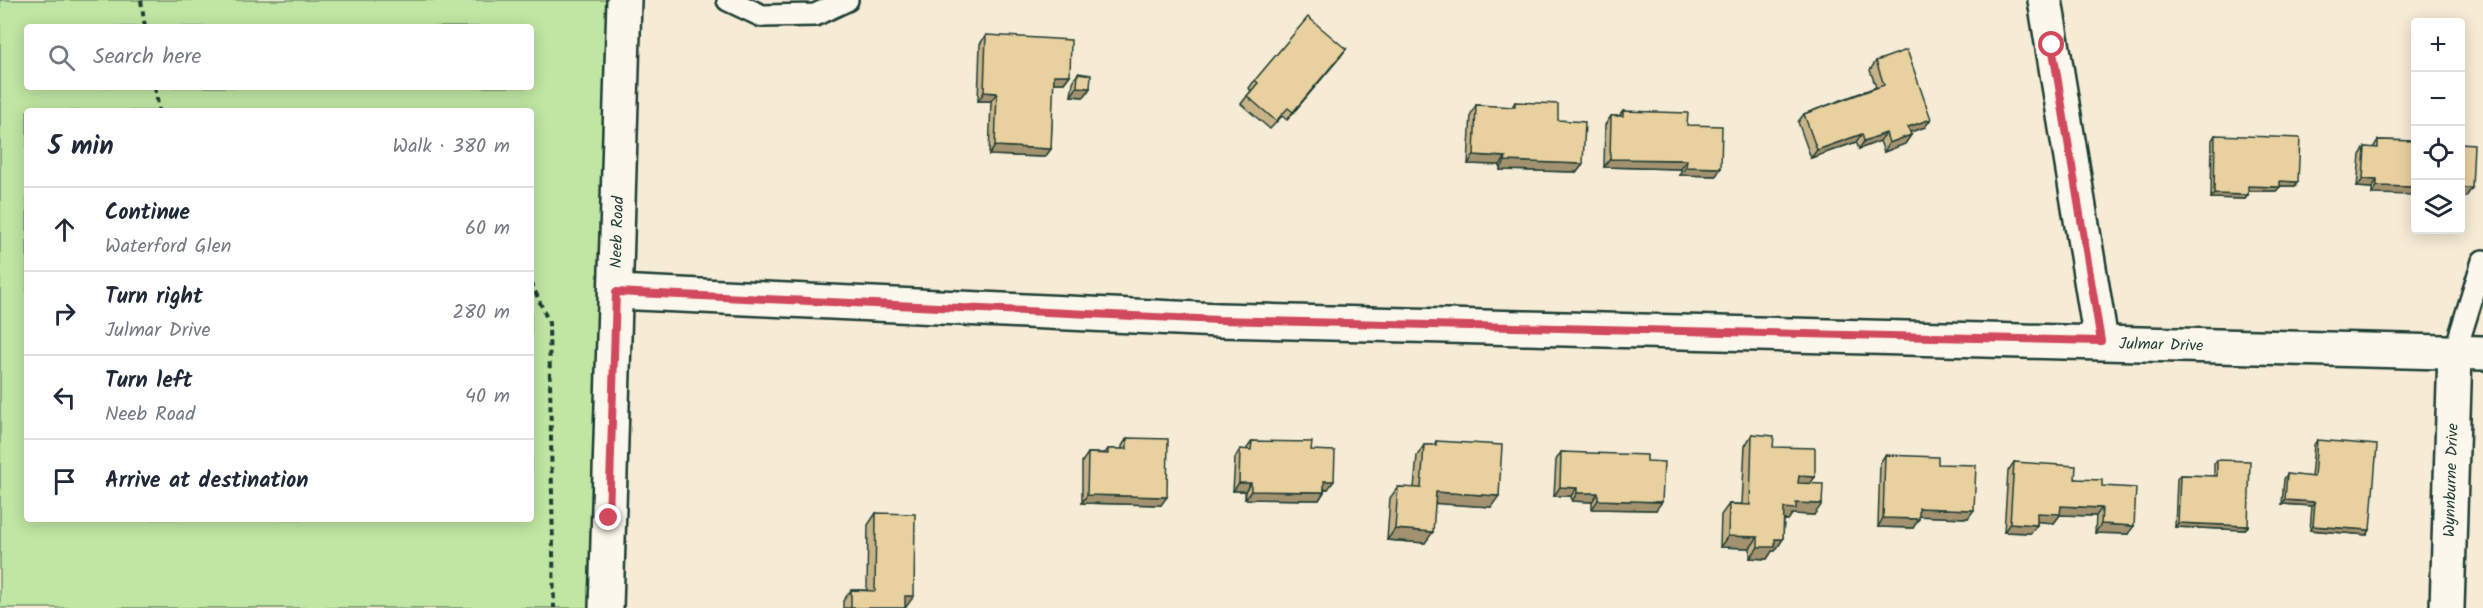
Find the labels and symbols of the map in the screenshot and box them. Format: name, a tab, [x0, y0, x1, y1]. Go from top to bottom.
route start	[2038, 31, 2064, 57]
street label: Neeb Road	[604, 195, 631, 269]
street label: Julmar Drive	[2118, 331, 2204, 358]
street label: Wynnburne Drive	[2437, 423, 2465, 537]
route end	[595, 504, 621, 530]

